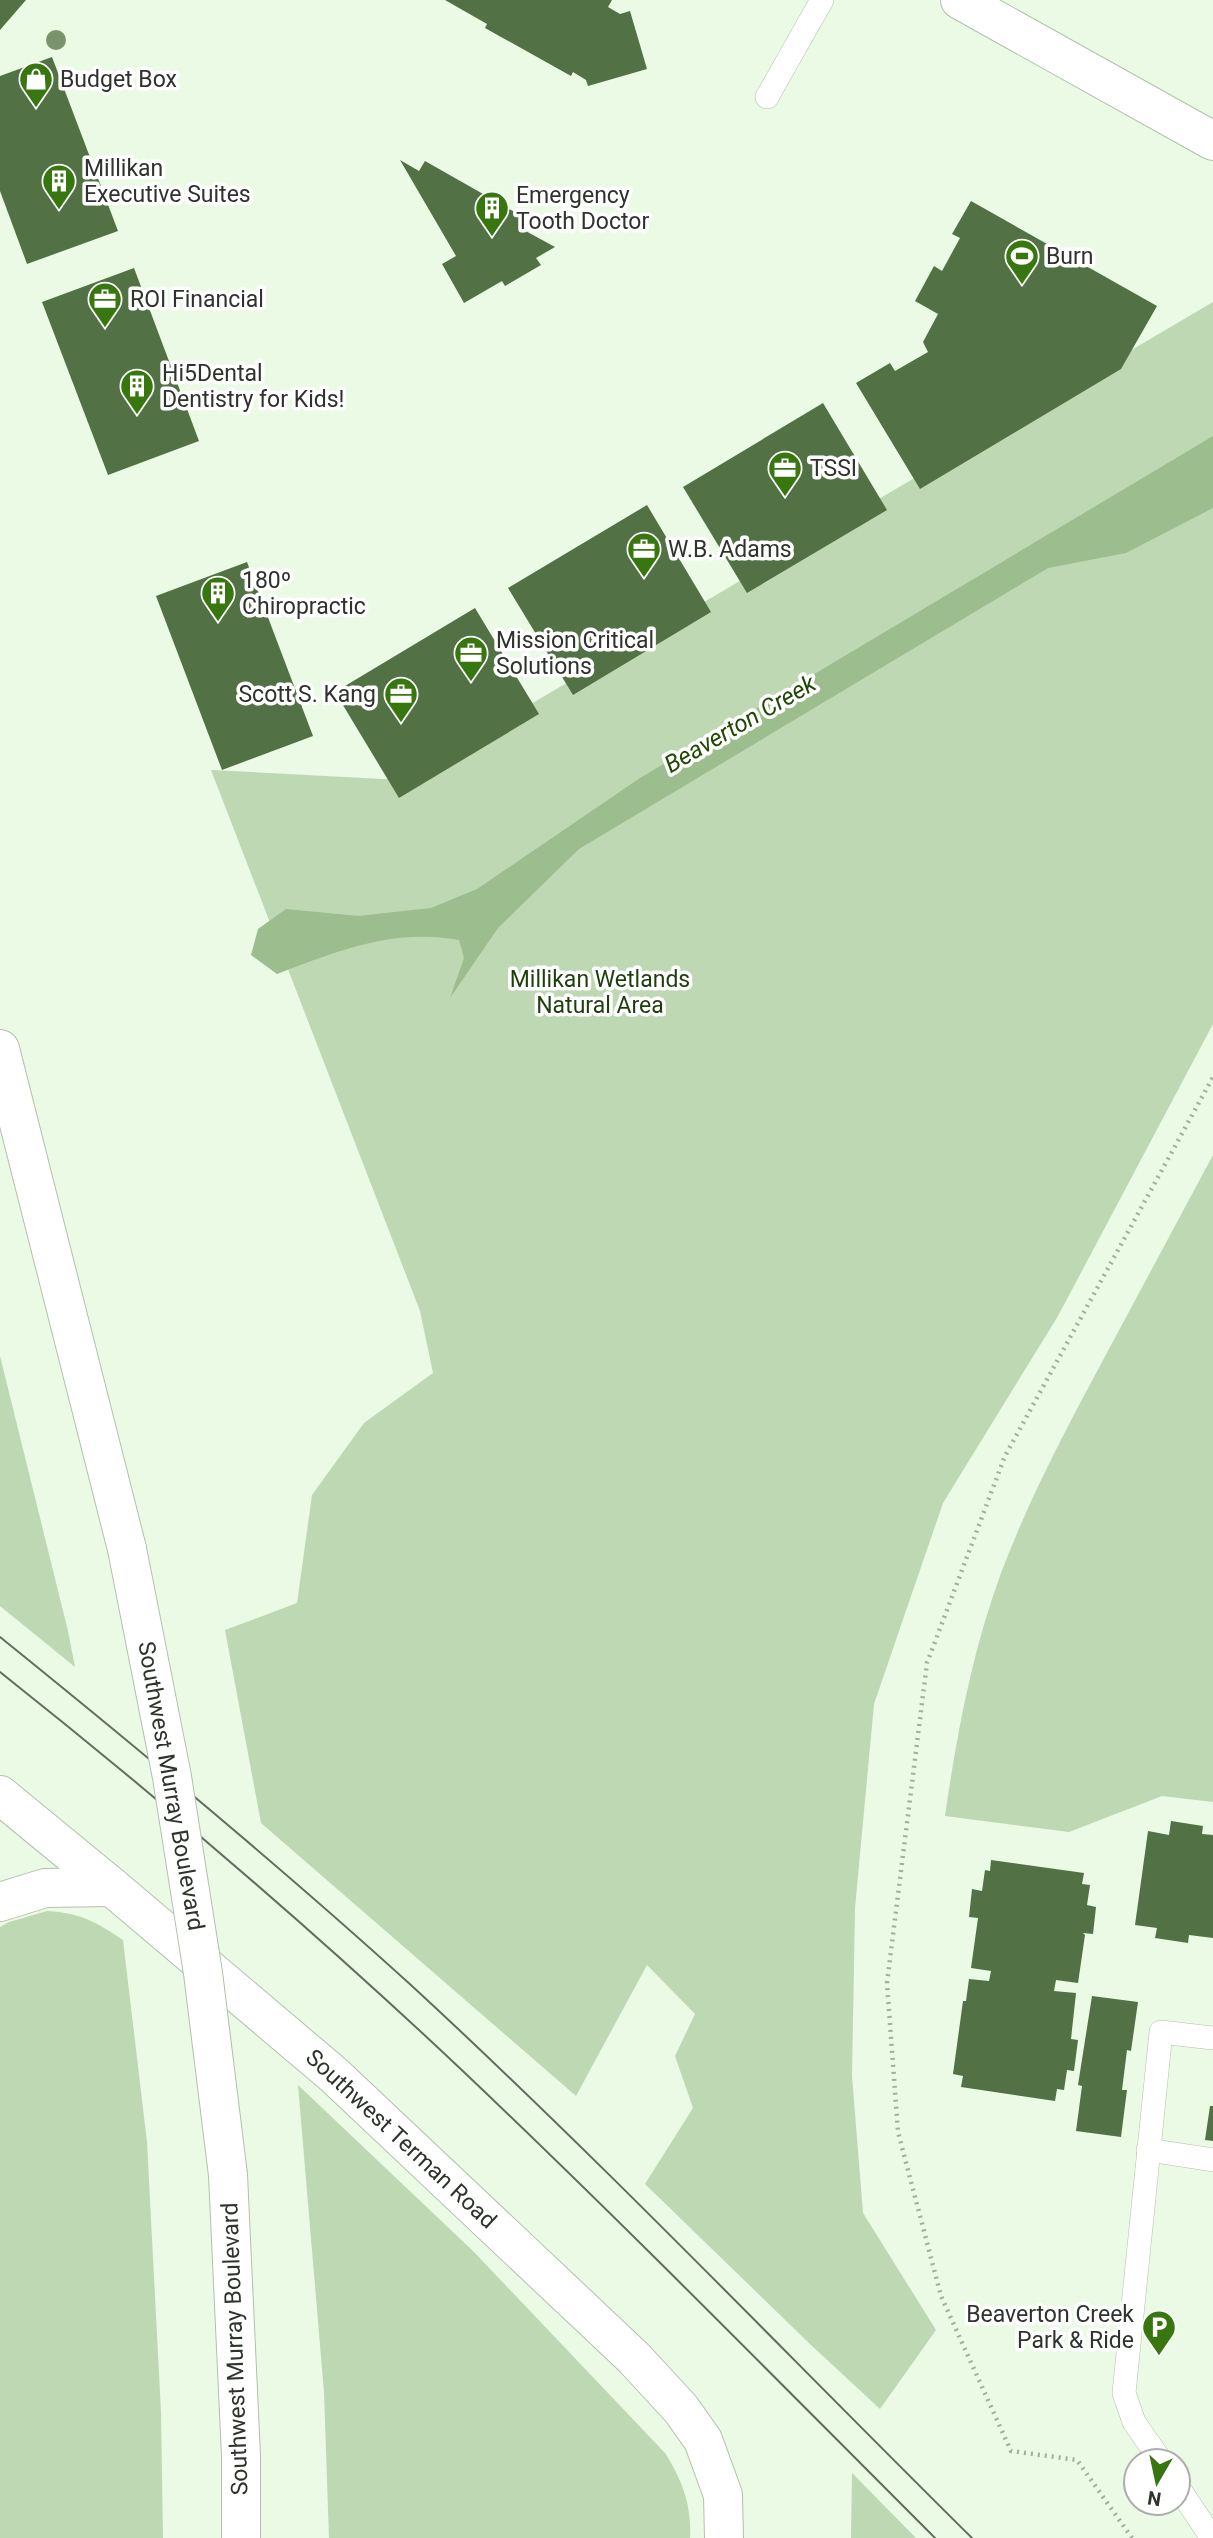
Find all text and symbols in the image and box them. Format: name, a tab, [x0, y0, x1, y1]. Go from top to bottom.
shop icon: Budget Box	[17, 60, 55, 109]
place label: Budget Box	[60, 66, 177, 93]
place label: Millikan Executive Suites	[84, 155, 251, 208]
building icon: Millikan Executive Suites	[40, 162, 78, 211]
place label: Emergency Tooth Doctor	[516, 182, 649, 235]
building icon: Emergency Tooth Doctor	[473, 189, 511, 238]
sports icon: Burn	[1003, 237, 1041, 286]
place label: Burn	[1046, 243, 1094, 270]
office icon: ROI Financial	[86, 280, 124, 329]
place label: ROI Financial	[130, 286, 264, 313]
place label: Hi5Dental Dentistry for Kids!	[162, 360, 345, 413]
building icon: Hi5Dental Dentistry for Kids!	[118, 367, 156, 416]
office icon: TSSI	[766, 449, 804, 498]
place label: TSSI	[810, 455, 857, 482]
office icon: W.B. Adams	[625, 530, 663, 579]
place label: W.B. Adams	[668, 536, 792, 563]
place label: 180º Chiropractic	[242, 567, 366, 620]
building icon: 180º Chiropractic	[199, 574, 237, 623]
place label: Mission Critical Solutions	[496, 627, 654, 680]
office icon: Mission Critical Solutions	[452, 634, 490, 683]
water label: Beaverton Creek	[659, 669, 822, 779]
office icon: Scott S. Kang	[382, 675, 420, 724]
place label: Scott S. Kang	[238, 681, 376, 708]
park label: Millikan Wetlands Natural Area	[510, 966, 690, 1019]
street label: Southwest Murray Boulevard	[132, 1639, 210, 1933]
street label: Southwest Terman Road	[300, 2044, 502, 2234]
street label: Southwest Murray Boulevard	[216, 2202, 254, 2496]
place label: Beaverton Creek Park & Ride	[966, 2301, 1134, 2354]
parking icon: Beaverton Creek Park & Ride	[1140, 2308, 1178, 2357]
north arrow	[1122, 2447, 1192, 2517]
text: N	[1146, 2486, 1163, 2511]

